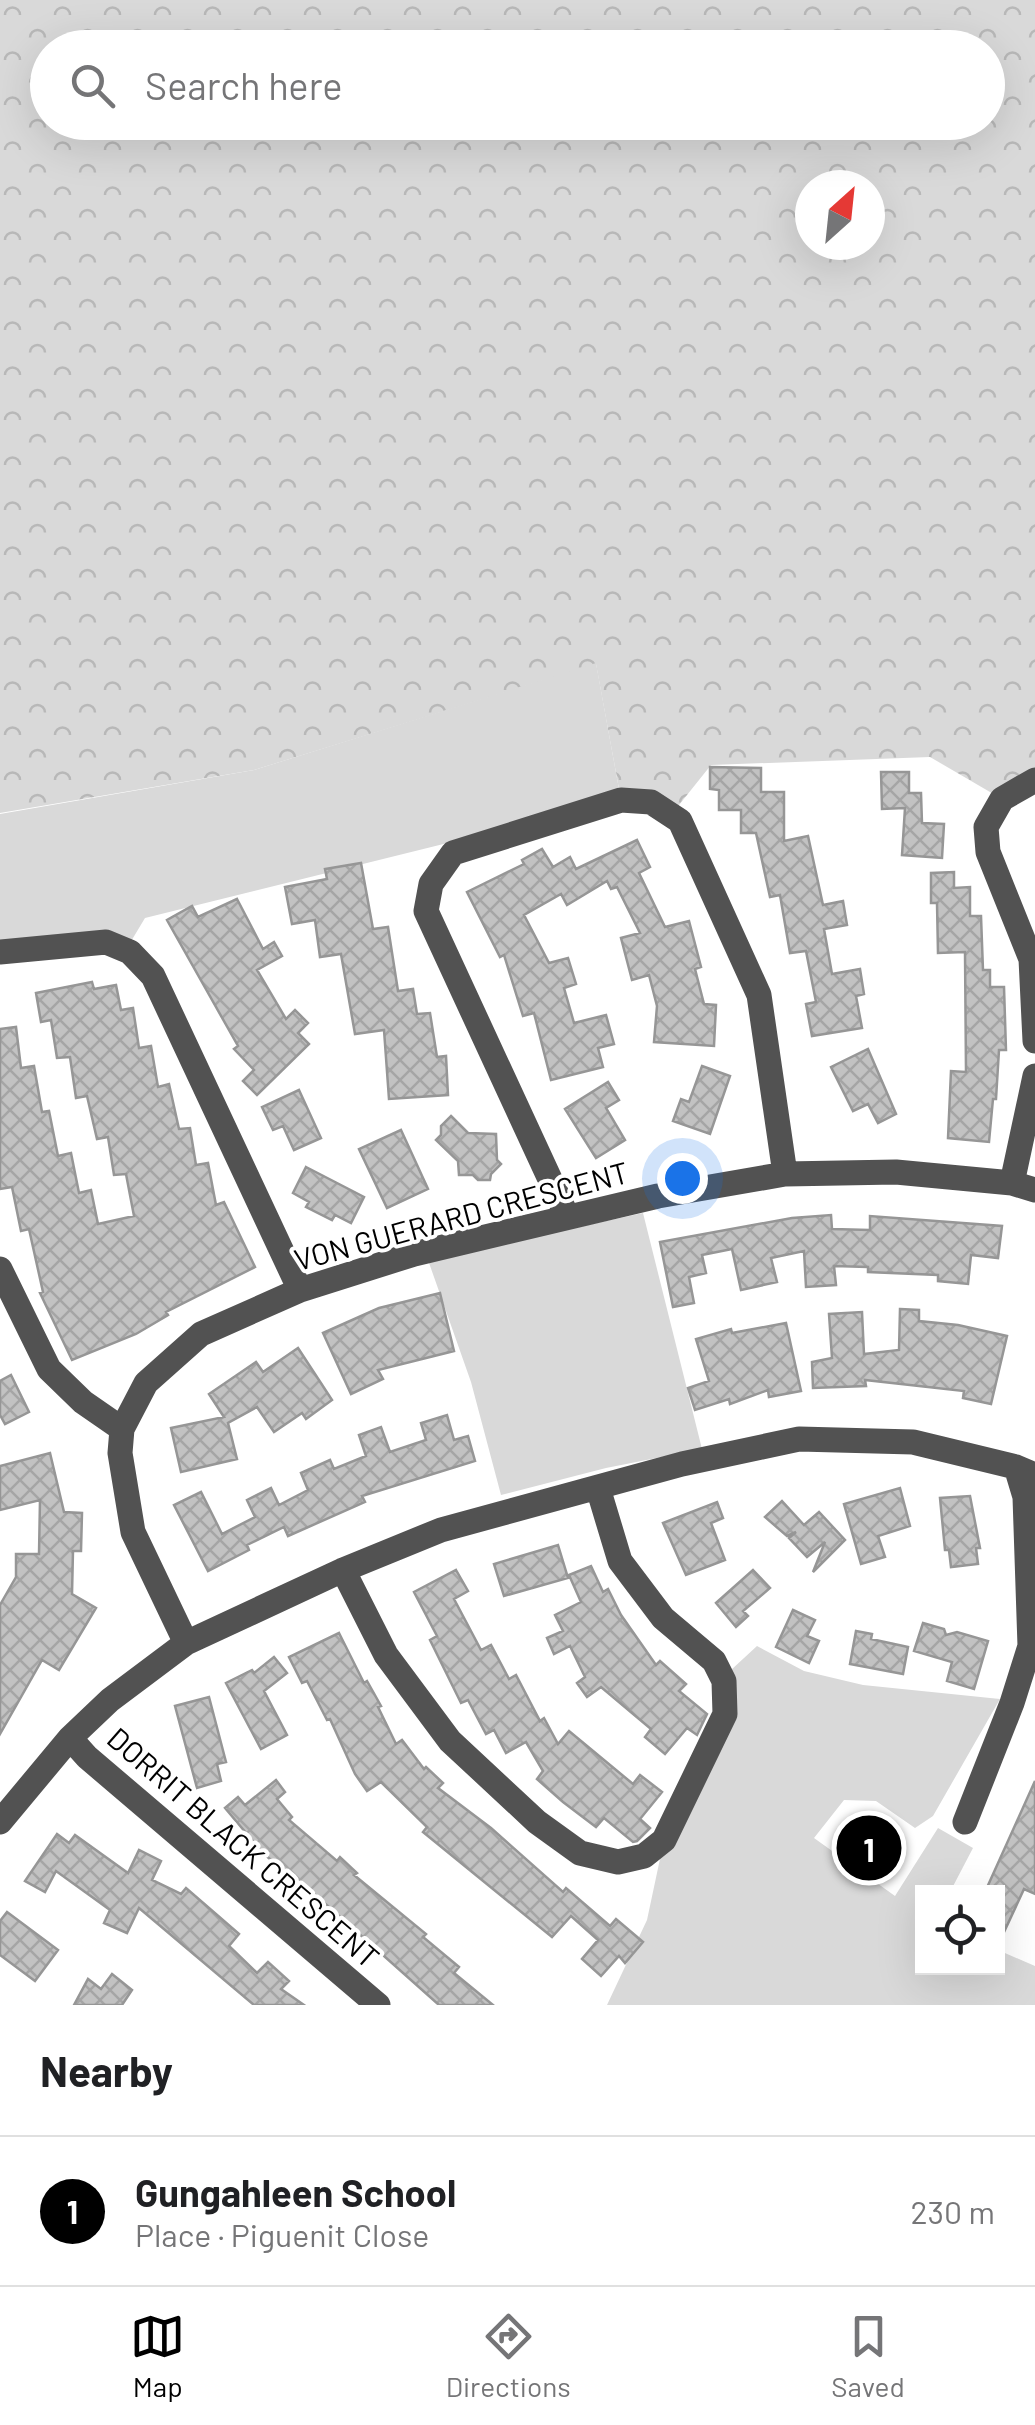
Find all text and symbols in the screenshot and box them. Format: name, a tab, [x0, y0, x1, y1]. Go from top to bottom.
search box	[30, 30, 1005, 140]
icon: search	[65, 58, 120, 113]
text: Search here	[145, 62, 343, 108]
north arrow	[795, 170, 885, 260]
street label: VON GUERARD CRESCENT	[290, 1153, 632, 1277]
your location	[657, 1153, 708, 1204]
street label: DORRIT BLACK CRESCENT	[101, 1719, 387, 1975]
pin: 1	[836, 1810, 902, 1886]
map controls	[915, 1885, 1005, 1975]
button: locate	[915, 1885, 1005, 1975]
text: Nearby	[40, 2045, 173, 2095]
text: Gungahleen School	[135, 2169, 456, 2215]
text: 1	[67, 2192, 78, 2230]
text: 230 m	[911, 2192, 995, 2230]
text: Place · Piguenit Close	[135, 2215, 429, 2253]
tab: Map	[130, 2309, 185, 2403]
tab: Directions	[446, 2309, 571, 2403]
tab: Saved	[831, 2309, 905, 2403]

